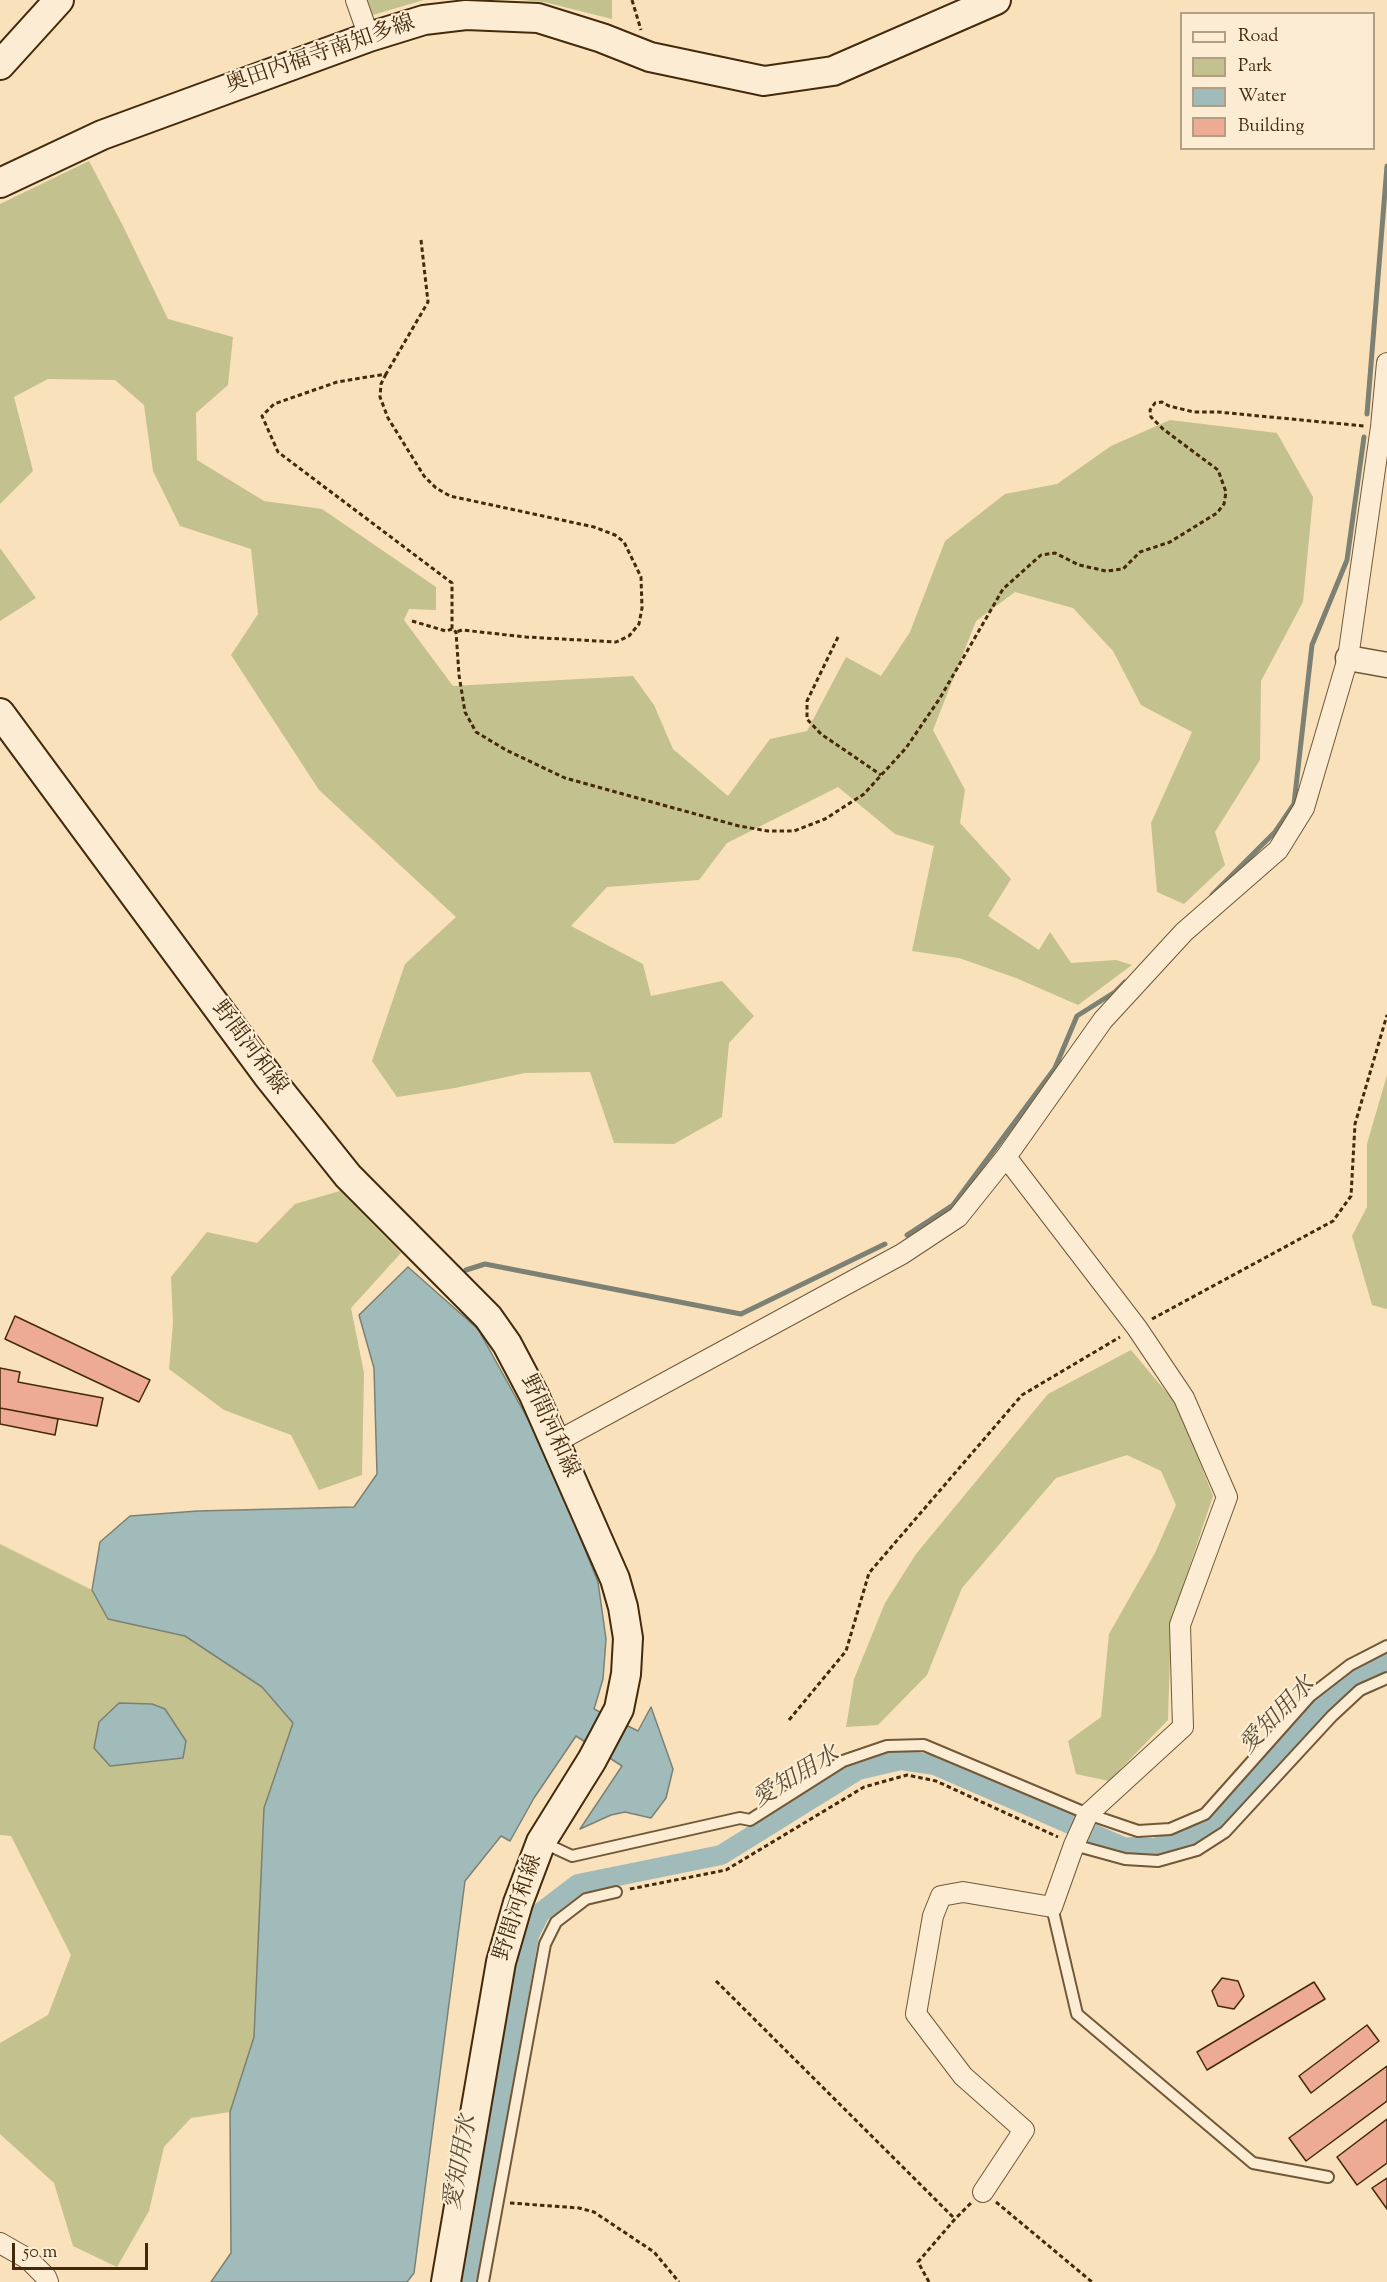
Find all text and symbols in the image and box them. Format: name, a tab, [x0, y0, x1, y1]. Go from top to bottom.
street label: 奥田内福寺南知多線	[223, 11, 419, 101]
legend	[1180, 12, 1375, 150]
text: Road	[1238, 24, 1278, 50]
text: Park	[1238, 54, 1272, 80]
text: Water	[1238, 84, 1286, 110]
text: Building	[1238, 114, 1304, 140]
street label: 野間河和線	[204, 997, 292, 1101]
street label: 野間河和線	[513, 1372, 583, 1482]
water label: 愛知用水	[1235, 1672, 1323, 1762]
water label: 愛知用水	[748, 1742, 846, 1816]
street label: 野間河和線	[490, 1852, 550, 1964]
water label: 愛知用水	[440, 2113, 486, 2213]
scale bar	[15, 2231, 152, 2269]
text: 50 m	[23, 2240, 57, 2266]

